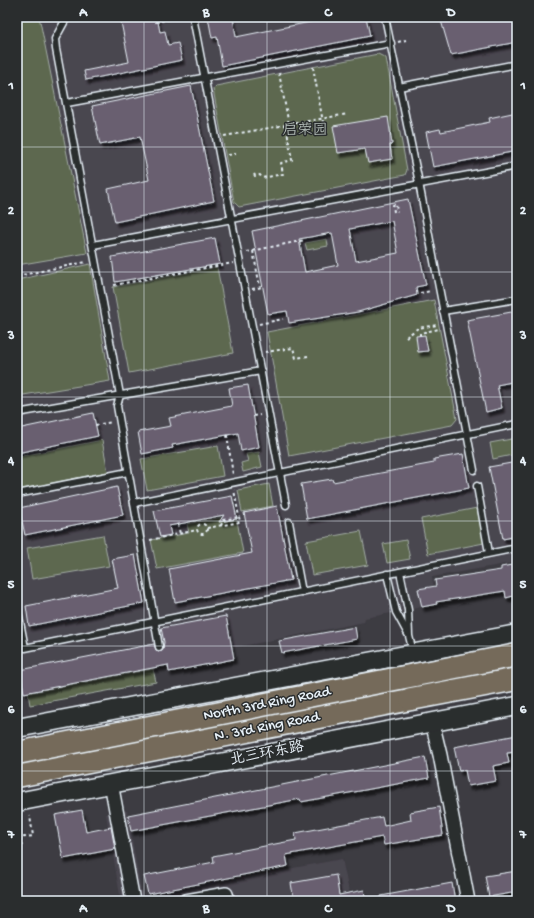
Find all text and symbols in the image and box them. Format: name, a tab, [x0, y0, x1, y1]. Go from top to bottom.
text: A	[78, 6, 88, 21]
text: B	[202, 6, 211, 21]
text: C	[323, 6, 333, 21]
text: D	[446, 6, 456, 21]
text: 1	[7, 79, 14, 94]
text: 1	[519, 79, 526, 94]
park label: 启荣园	[282, 122, 328, 140]
text: 2	[8, 204, 15, 219]
text: 2	[520, 204, 527, 219]
text: 3	[7, 329, 15, 344]
text: 3	[519, 329, 527, 344]
text: 4	[7, 454, 15, 469]
text: 4	[519, 454, 527, 469]
text: 5	[8, 578, 15, 593]
text: 5	[520, 578, 527, 593]
street label: North 3rd Ring Road	[202, 683, 333, 725]
text: 6	[8, 703, 15, 718]
text: 6	[520, 703, 527, 718]
street label: N. 3rd Ring Road	[213, 708, 322, 746]
street label: 北三环东路	[228, 738, 306, 770]
text: 7	[7, 828, 16, 843]
text: 7	[519, 828, 528, 843]
text: A	[78, 902, 88, 917]
text: B	[202, 902, 211, 917]
text: C	[323, 902, 333, 917]
text: D	[446, 902, 456, 917]

